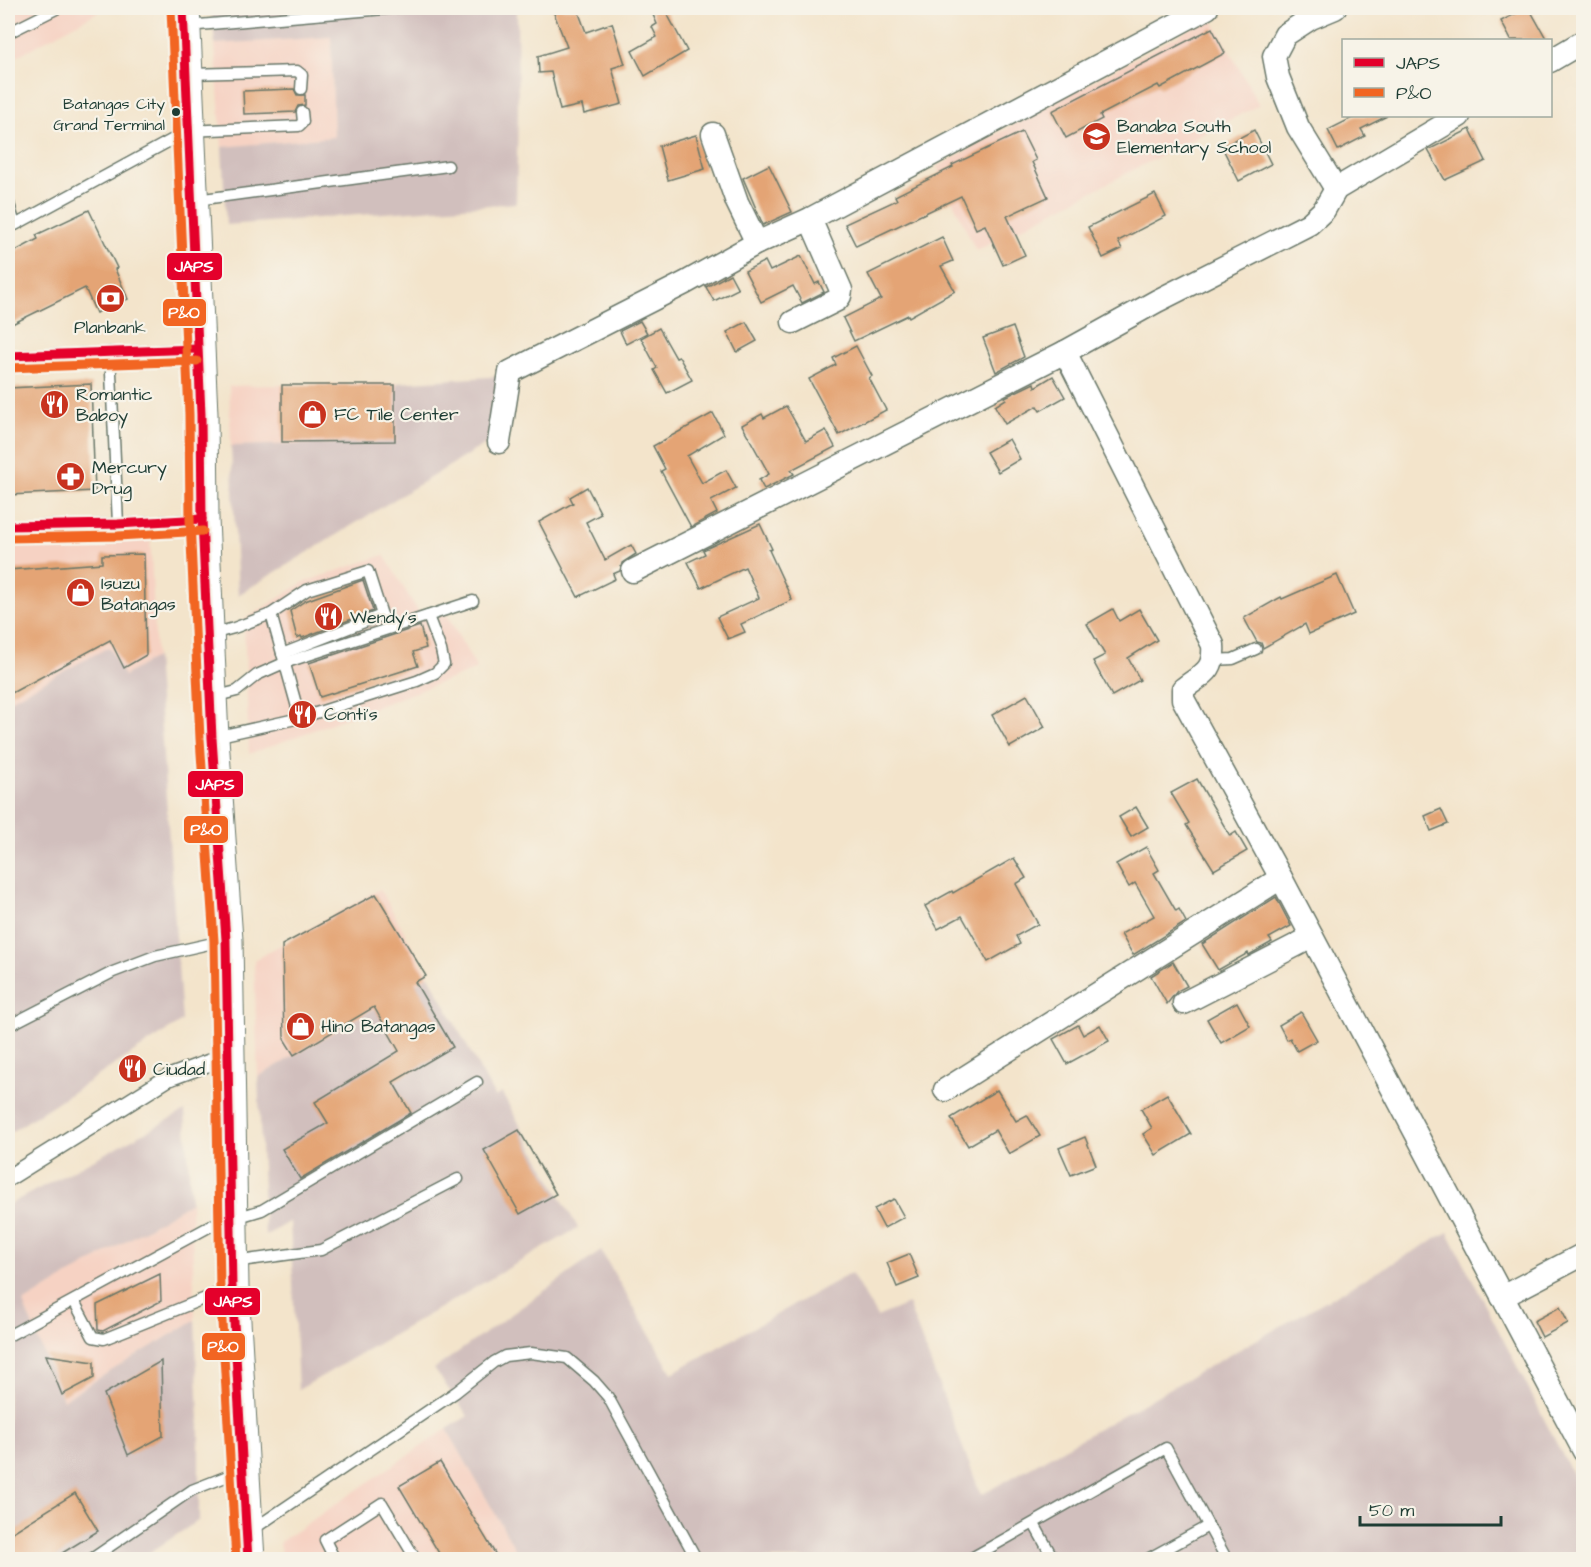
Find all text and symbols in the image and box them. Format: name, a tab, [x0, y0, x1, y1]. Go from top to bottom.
legend	[1342, 39, 1552, 117]
text: JAPS	[1396, 51, 1440, 76]
text: P&O	[1396, 81, 1432, 106]
place label: Batangas City Grand Terminal	[53, 93, 165, 136]
marker: Batangas City Grand Terminal	[170, 106, 182, 118]
place label: Banaba South Elementary School	[1117, 114, 1272, 161]
school or university icon: Banaba South Elementary School	[1080, 120, 1112, 152]
line badge: JAPS	[166, 252, 223, 281]
text: JAPS	[173, 256, 214, 278]
bank icon: Planbank	[94, 282, 126, 314]
line badge: P&O	[162, 298, 207, 327]
text: P&O	[168, 302, 200, 324]
place label: Planbank	[74, 315, 146, 340]
place label: Romantic Baboy	[76, 382, 153, 429]
restaurant icon: Romantic Baboy	[39, 388, 71, 420]
shop icon: FC Tile Center	[297, 398, 329, 430]
place label: FC Tile Center	[334, 402, 459, 427]
place label: Mercury Drug	[92, 455, 167, 502]
pharmacy icon: Mercury Drug	[55, 461, 87, 493]
place label: Isuzu Batangas	[101, 571, 176, 618]
shop icon: Isuzu Batangas	[64, 577, 96, 609]
restaurant icon: Wendy's	[313, 601, 345, 633]
place label: Wendy's	[350, 605, 417, 631]
restaurant icon: Conti's	[287, 698, 319, 730]
place label: Conti's	[324, 702, 378, 727]
line badge: JAPS	[187, 770, 244, 798]
text: JAPS	[194, 774, 235, 796]
line badge: P&O	[183, 815, 229, 844]
text: P&O	[190, 819, 222, 841]
shop icon: Hino Batangas	[284, 1010, 316, 1042]
place label: Hino Batangas	[321, 1014, 436, 1040]
restaurant icon: Ciudad	[116, 1053, 148, 1085]
place label: Ciudad	[153, 1057, 205, 1082]
line badge: JAPS	[204, 1287, 261, 1316]
text: JAPS	[212, 1291, 253, 1313]
line badge: P&O	[201, 1332, 246, 1361]
text: P&O	[207, 1336, 239, 1358]
scale bar	[1360, 1489, 1501, 1527]
text: 50 m	[1369, 1498, 1414, 1523]

